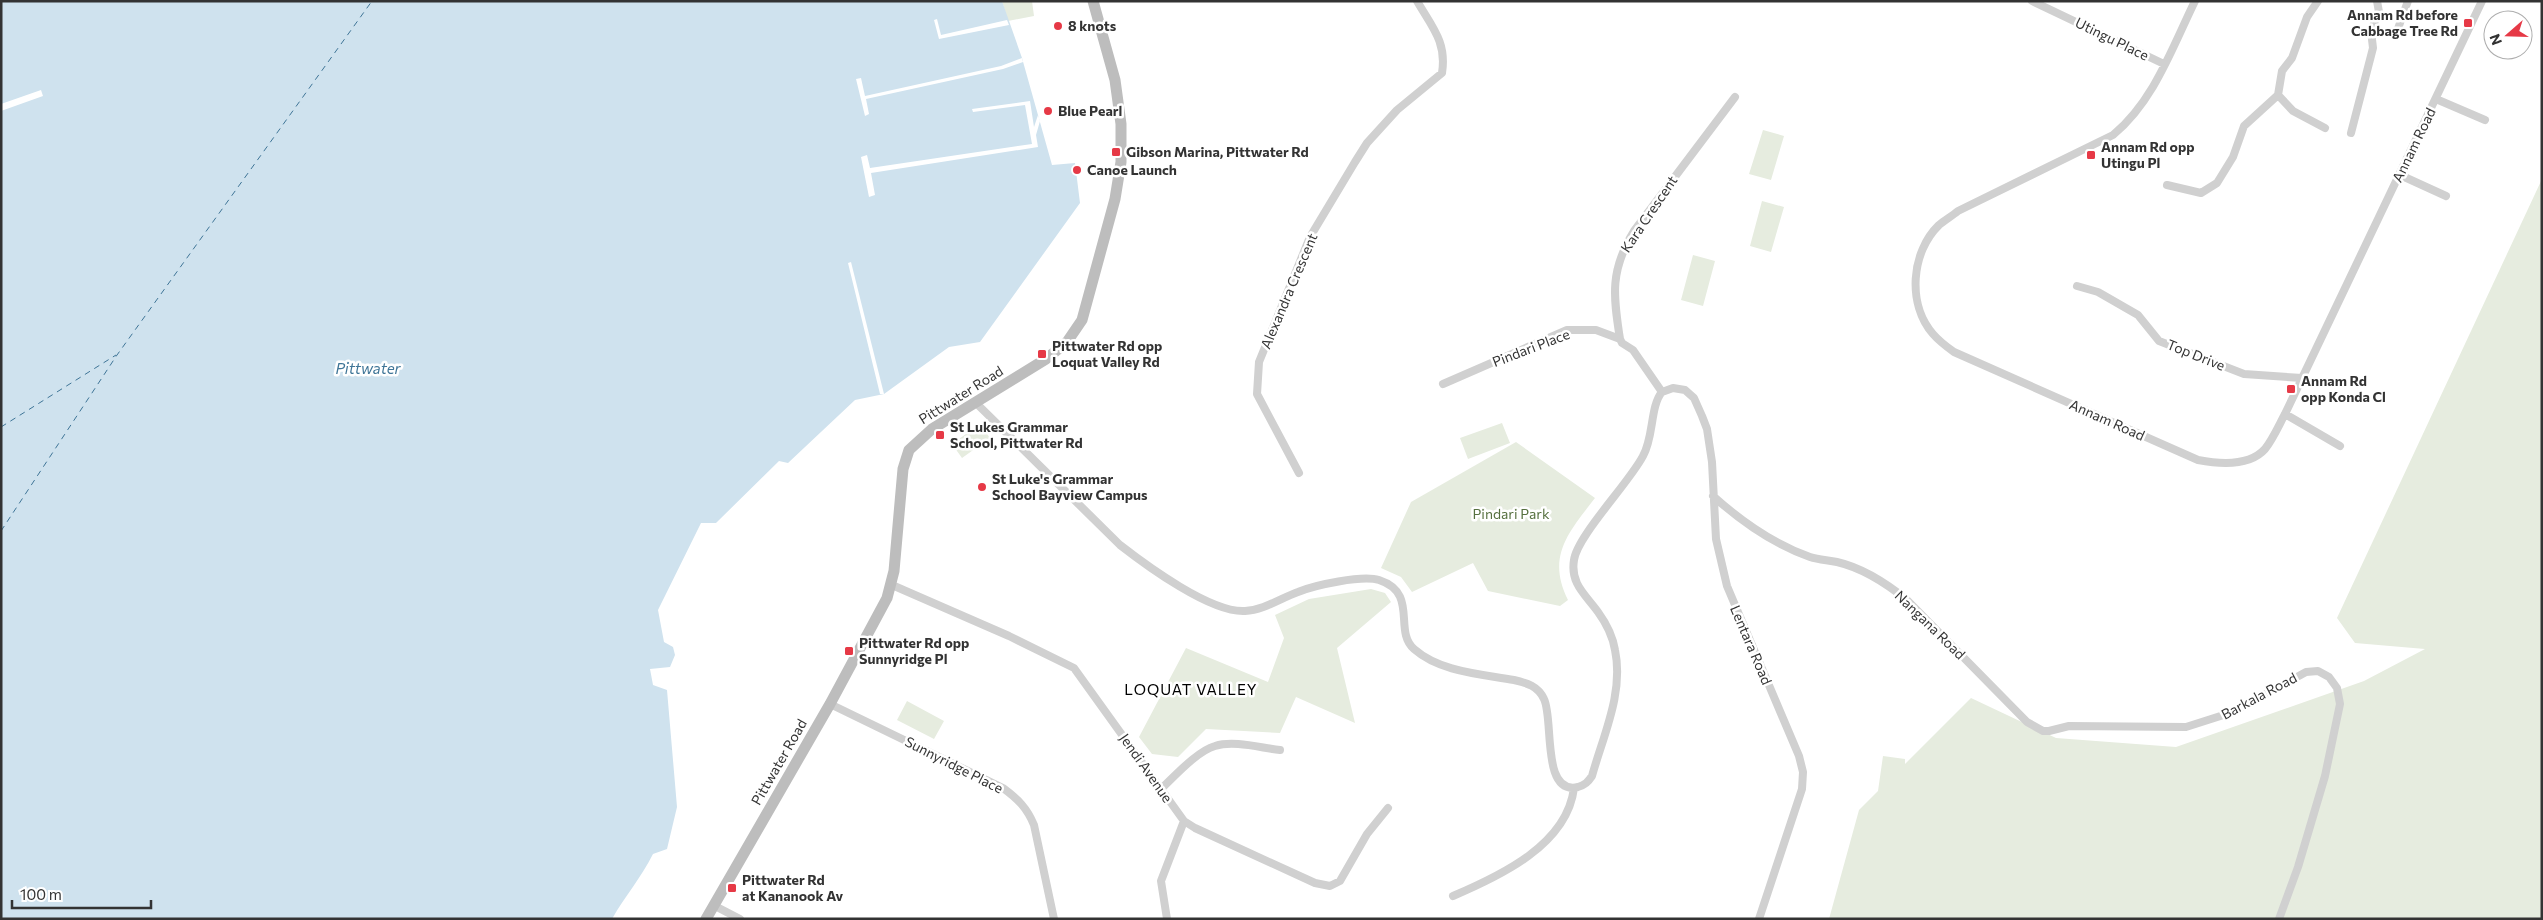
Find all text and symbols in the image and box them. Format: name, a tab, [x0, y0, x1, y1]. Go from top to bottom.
place label: Annam Rd before Cabbage Tree Rd	[2347, 6, 2458, 39]
north arrow	[2483, 10, 2533, 60]
street label: Utingu Place	[2073, 13, 2152, 64]
place label: 8 knots	[1068, 17, 1117, 34]
marker: Annam Rd before Cabbage Tree Rd	[2462, 17, 2474, 29]
marker: 8 knots	[1052, 20, 1064, 32]
text: N	[2486, 32, 2505, 47]
place label: Blue Pearl	[1058, 102, 1122, 119]
marker: Blue Pearl	[1042, 105, 1054, 117]
street label: Annam Road	[2388, 105, 2439, 185]
place label: Annam Rd opp Utingu Pl	[2101, 138, 2195, 171]
place label: Gibson Marina, Pittwater Rd	[1126, 143, 1309, 160]
marker: Gibson Marina, Pittwater Rd	[1110, 146, 1122, 158]
marker: Annam Rd opp Utingu Pl	[2085, 149, 2097, 161]
place label: Canoe Launch	[1087, 161, 1177, 178]
marker: Canoe Launch	[1071, 164, 1083, 176]
street label: Kara Crescent	[1617, 172, 1681, 255]
street label: Alexandra Crescent	[1257, 230, 1321, 351]
street label: Pindari Place	[1490, 325, 1572, 370]
street label: Top Drive	[2165, 335, 2228, 374]
place label: Pittwater Rd opp Loquat Valley Rd	[1052, 337, 1162, 370]
marker: Pittwater Rd opp Loquat Valley Rd	[1036, 348, 1048, 360]
water label: Pittwater	[335, 359, 402, 377]
street label: Pittwater Road	[915, 362, 1006, 427]
place label: Annam Rd opp Konda Cl	[2301, 372, 2386, 405]
marker: Annam Rd opp Konda Cl	[2285, 383, 2297, 395]
street label: Annam Road	[2067, 395, 2147, 444]
place label: St Lukes Grammar School, Pittwater Rd	[950, 418, 1083, 451]
marker: St Lukes Grammar School, Pittwater Rd	[934, 429, 946, 441]
place label: St Luke's Grammar School Bayview Campus	[992, 470, 1148, 503]
marker: St Luke's Grammar School Bayview Campus	[976, 481, 988, 493]
park label: Pindari Park	[1473, 505, 1550, 522]
street label: Nangana Road	[1892, 587, 1969, 663]
street label: Lentara Road	[1727, 603, 1776, 687]
place label: Pittwater Rd opp Sunnyridge Pl	[859, 634, 969, 667]
marker: Pittwater Rd opp Sunnyridge Pl	[843, 645, 855, 657]
street label: Barkala Road	[2218, 669, 2299, 723]
district label: LOQUAT VALLEY	[1124, 680, 1258, 698]
street label: Pittwater Road	[747, 716, 810, 808]
street label: Jendi Avenue	[1116, 730, 1176, 806]
street label: Sunnyridge Place	[902, 732, 1006, 797]
place label: Pittwater Rd at Kananook Av	[742, 871, 844, 904]
scale bar	[12, 878, 151, 910]
marker: Pittwater Rd at Kananook Av	[726, 882, 738, 894]
text: 100 m	[20, 885, 62, 903]

